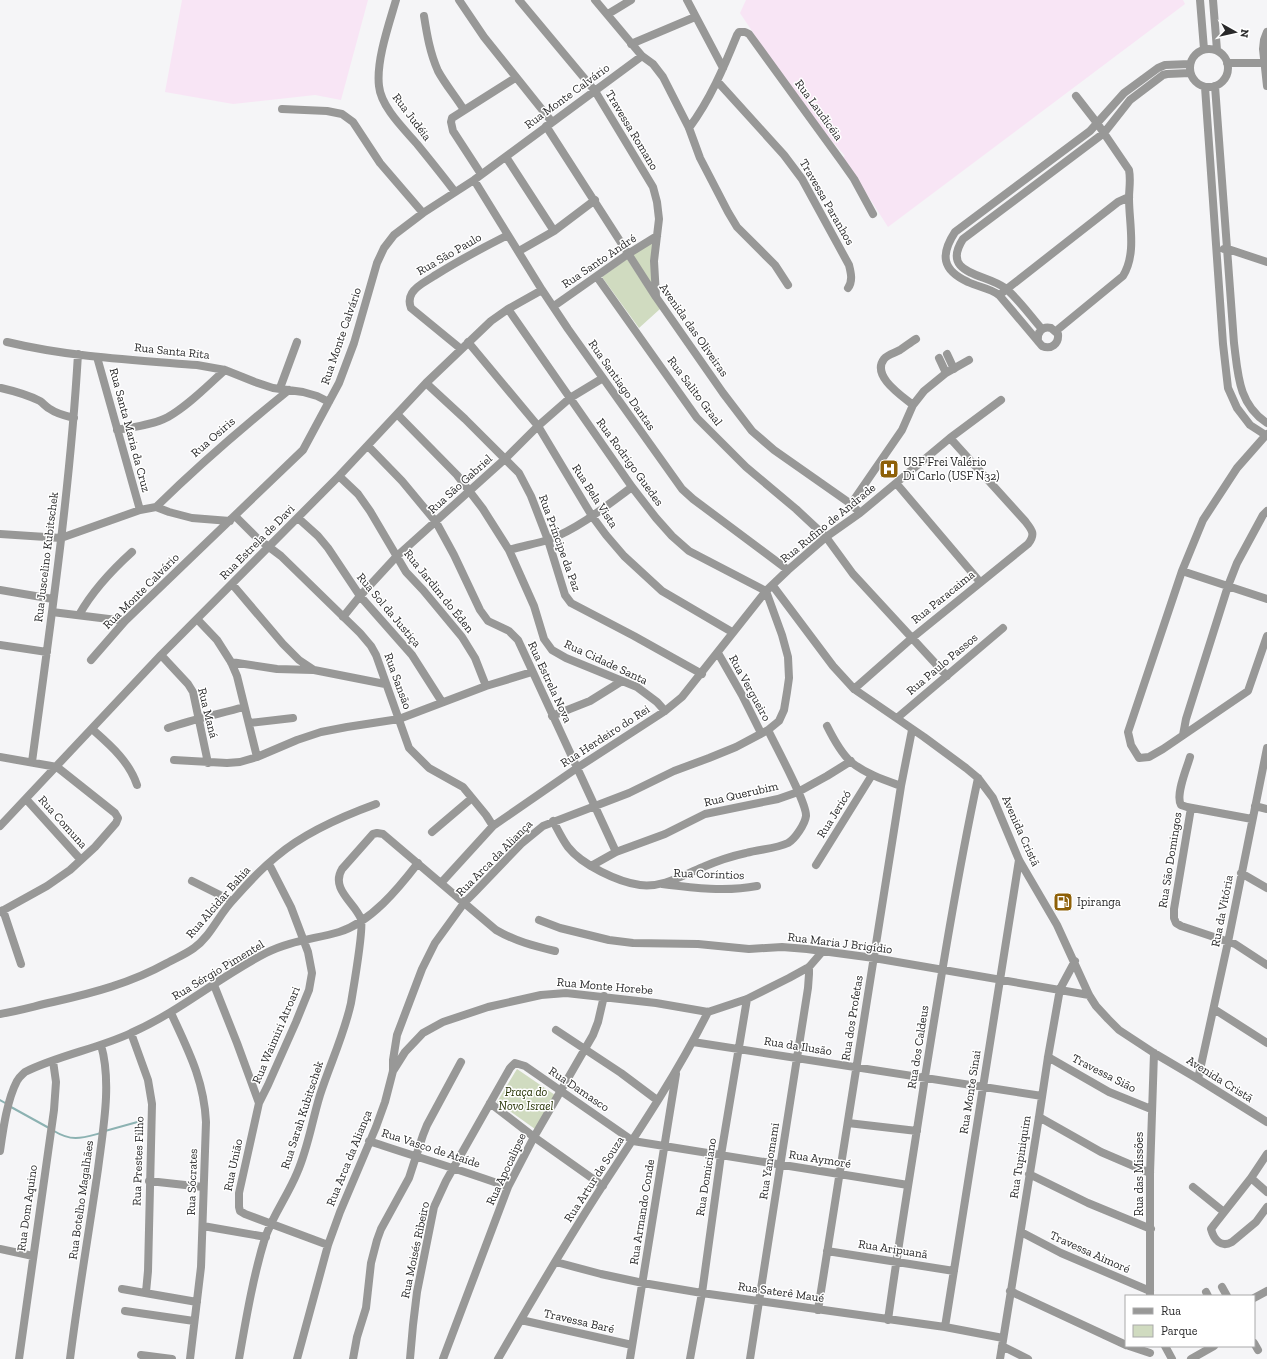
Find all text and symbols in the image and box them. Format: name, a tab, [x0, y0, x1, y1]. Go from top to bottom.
north arrow	[1215, 12, 1255, 52]
text: N	[1237, 28, 1251, 39]
street label: Rua Monte Calvário	[522, 60, 612, 132]
street label: Rua Laudicéia	[792, 77, 846, 143]
street label: Travessa Romano	[603, 87, 661, 173]
street label: Rua Judéia	[390, 91, 434, 144]
street label: Travessa Paranhos	[797, 157, 857, 247]
street label: Rua São Paulo	[414, 230, 484, 278]
street label: Rua Santo André	[559, 231, 639, 291]
street label: Avenida das Oliveiras	[657, 281, 731, 379]
street label: Rua Monte Calvário	[318, 286, 364, 386]
street label: Rua Santiago Dantas	[585, 337, 659, 433]
street label: Rua Santa Rita	[134, 340, 211, 362]
street label: Rua Salito Graal	[664, 354, 726, 428]
street label: Rua Santa Maria da Cruz	[107, 366, 153, 494]
street label: Rua Osiris	[188, 414, 238, 460]
street label: Rua Rodrigo Guedes	[594, 416, 666, 508]
street label: Rua São Gabriel	[425, 452, 495, 516]
place label: USF Frei Valério Di Carlo (USF N32)	[903, 455, 1000, 483]
hospital icon: USF Frei Valério Di Carlo (USF N32)	[878, 458, 900, 480]
street label: Rua Bela Vista	[569, 461, 621, 531]
street label: Rua Rufino de Andrade	[778, 480, 879, 566]
street label: Rua Juscelino Kubitschek	[31, 490, 61, 623]
street label: Rua Príncipe da Paz	[536, 493, 584, 594]
street label: Rua Estrela de Davi	[217, 501, 298, 582]
street label: Rua Jardim do Éden	[401, 546, 478, 636]
street label: Rua Monte Calvário	[100, 550, 182, 632]
street label: Rua Paracaima	[909, 567, 977, 627]
street label: Rua Sol da Justiça	[354, 570, 424, 650]
street label: Rua Paulo Passos	[904, 630, 980, 698]
street label: Rua Cidade Santa	[562, 637, 650, 688]
street label: Rua Estrela Nova	[525, 639, 575, 725]
street label: Rua Sansão	[381, 651, 415, 711]
street label: Rua Vergueiro	[726, 652, 774, 724]
street label: Rua Maná	[195, 686, 221, 740]
street label: Rua Herdeiro do Rei	[558, 702, 653, 770]
street label: Rua Querubim	[703, 779, 780, 809]
street label: Rua Jericó	[814, 788, 854, 840]
street label: Rua Comuna	[36, 793, 91, 851]
street label: Avenida Cristã	[999, 794, 1043, 869]
street label: Rua São Domingos	[1156, 811, 1184, 909]
street label: Rua Arca da Aliança	[453, 817, 535, 899]
street label: Rua Alcidar Bahia	[183, 863, 253, 941]
street label: Rua Coríntios	[673, 866, 745, 882]
street label: Rua da Vitória	[1208, 874, 1236, 948]
fuel station icon: Ipiranga	[1052, 891, 1074, 913]
place label: Ipiranga	[1077, 895, 1121, 909]
street label: Rua Maria J Brigídio	[787, 930, 893, 956]
street label: Rua Sérgio Pimentel	[169, 937, 267, 1003]
street label: Rua dos Profetas	[838, 974, 866, 1062]
street label: Rua Monte Horebe	[556, 975, 654, 997]
street label: Rua Waimiri Atroari	[249, 984, 303, 1086]
street label: Rua dos Caldeus	[904, 1004, 932, 1090]
street label: Rua da Ilusão	[763, 1034, 833, 1058]
street label: Rua Monte Sinai	[956, 1048, 984, 1135]
street label: Travessa Sião	[1070, 1051, 1138, 1095]
street label: Avenida Cristã	[1184, 1053, 1256, 1105]
street label: Rua Sarah Kubitschek	[278, 1058, 326, 1171]
street label: Rua Damasco	[546, 1064, 612, 1114]
park label: Praça do Novo Israel	[499, 1085, 554, 1113]
street label: Rua Arca da Aliança	[323, 1108, 375, 1208]
street label: Rua Tupiniquim	[1007, 1114, 1034, 1199]
street label: Rua Prestes Filho	[129, 1116, 147, 1206]
street label: Rua Yanomami	[756, 1121, 782, 1200]
street label: Rua Vasco de Ataíde	[380, 1125, 482, 1171]
street label: Rua Apocalipse	[483, 1130, 529, 1207]
street label: Rua das Missões	[1132, 1132, 1146, 1216]
street label: Rua Artur de Souza	[561, 1133, 627, 1225]
street label: Rua Domiciano	[693, 1137, 719, 1217]
street label: Rua União	[221, 1138, 245, 1192]
street label: Rua Botelho Magalhães	[66, 1140, 96, 1260]
street label: Rua Aymoré	[788, 1147, 852, 1171]
street label: Rua Sócrates	[184, 1148, 200, 1216]
street label: Rua Armando Conde	[627, 1158, 657, 1266]
street label: Rua Dom Aquino	[14, 1164, 40, 1252]
street label: Rua Moisés Ribeiro	[398, 1200, 432, 1300]
street label: Travessa Aimoré	[1048, 1228, 1133, 1276]
street label: Rua Aripuanã	[857, 1237, 929, 1261]
street label: Rua Saterê Maué	[737, 1279, 825, 1305]
legend	[1125, 1295, 1255, 1347]
text: Rua	[1161, 1304, 1181, 1318]
street label: Travessa Baré	[542, 1306, 616, 1336]
text: Parque	[1161, 1324, 1198, 1338]

